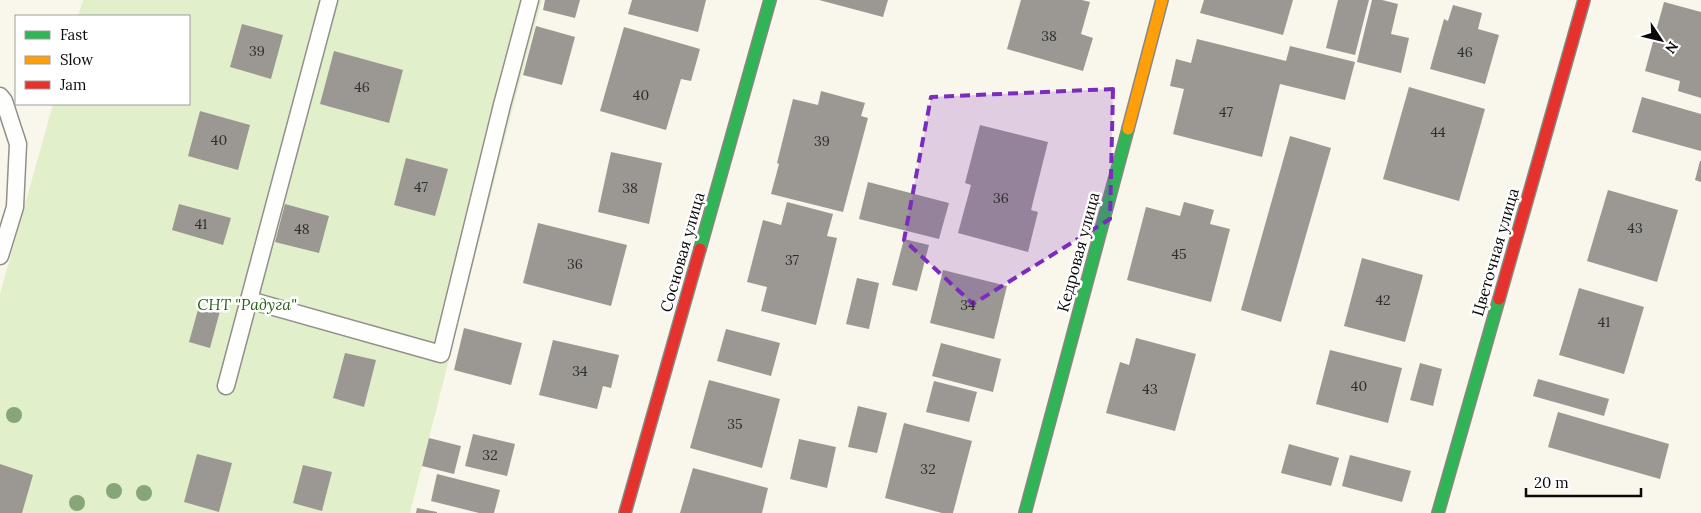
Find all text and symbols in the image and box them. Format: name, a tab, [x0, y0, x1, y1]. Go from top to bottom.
legend	[15, 15, 190, 105]
north arrow	[1636, 15, 1686, 65]
text: Fast	[60, 25, 88, 44]
house number: 38	[1041, 27, 1057, 45]
text: N	[1661, 38, 1682, 57]
house number: 39	[249, 42, 265, 60]
house number: 46	[1457, 43, 1473, 61]
text: Slow	[60, 50, 93, 69]
text: Jam	[59, 75, 87, 94]
house number: 46	[354, 78, 370, 96]
house number: 40	[633, 86, 649, 104]
house number: 47	[1219, 103, 1234, 121]
house number: 44	[1430, 123, 1446, 141]
house number: 40	[211, 131, 227, 149]
house number: 39	[814, 132, 830, 150]
house number: 47	[414, 178, 429, 196]
house number: 38	[622, 179, 638, 197]
street label: Цветочная улица	[1467, 186, 1523, 318]
house number: 36	[993, 189, 1009, 207]
street label: Сосновая улица	[655, 190, 709, 314]
street label: Кедровая улица	[1052, 190, 1104, 314]
house number: 41	[195, 215, 207, 233]
house number: 43	[1627, 219, 1643, 237]
house number: 48	[294, 220, 310, 238]
house number: 45	[1171, 245, 1187, 263]
house number: 37	[785, 251, 800, 269]
house number: 36	[567, 255, 583, 273]
house number: 42	[1375, 291, 1391, 309]
park label: СНТ "Радуга"	[197, 294, 297, 314]
house number: 34	[960, 296, 976, 314]
house number: 41	[1598, 313, 1610, 331]
house number: 34	[572, 362, 588, 380]
house number: 40	[1351, 377, 1367, 395]
house number: 43	[1142, 380, 1158, 398]
house number: 35	[727, 415, 743, 433]
house number: 32	[482, 446, 498, 464]
house number: 32	[920, 460, 936, 478]
scale bar	[1526, 466, 1641, 498]
text: 20 m	[1534, 473, 1569, 492]

